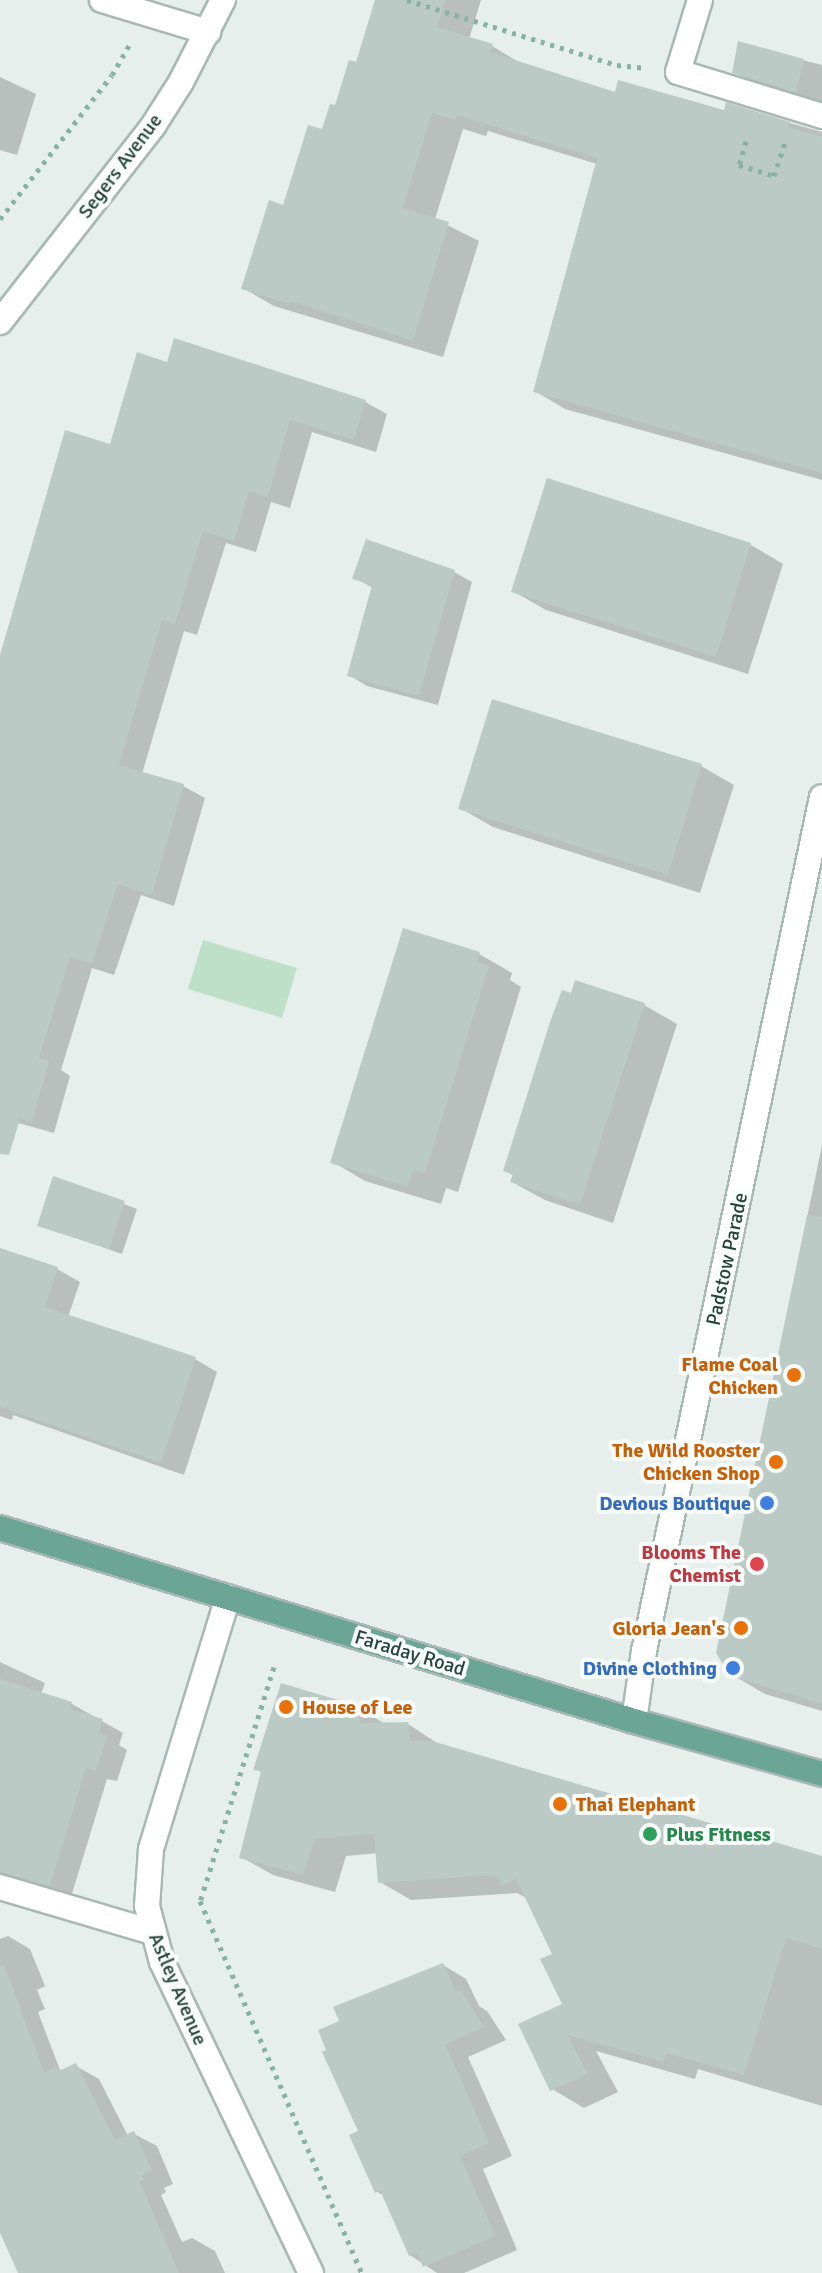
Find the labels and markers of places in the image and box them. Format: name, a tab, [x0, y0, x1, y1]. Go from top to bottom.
place label: Flame Coal Chicken	[681, 1352, 778, 1399]
marker: Flame Coal Chicken	[785, 1366, 803, 1384]
place label: The Wild Rooster Chicken Shop	[612, 1438, 760, 1485]
marker: The Wild Rooster Chicken Shop	[767, 1453, 785, 1471]
place label: Devious Boutique	[599, 1491, 751, 1515]
marker: Devious Boutique	[758, 1494, 776, 1512]
place label: Blooms The Chemist	[641, 1540, 741, 1587]
marker: Blooms The Chemist	[748, 1555, 766, 1573]
place label: Gloria Jean's	[612, 1616, 725, 1640]
marker: Gloria Jean's	[732, 1619, 750, 1637]
place label: Divine Clothing	[583, 1656, 717, 1680]
marker: Divine Clothing	[724, 1659, 742, 1677]
place label: House of Lee	[302, 1695, 413, 1719]
marker: House of Lee	[277, 1698, 295, 1716]
place label: Thai Elephant	[576, 1792, 696, 1816]
marker: Thai Elephant	[551, 1795, 569, 1813]
place label: Plus Fitness	[666, 1822, 771, 1846]
marker: Plus Fitness	[641, 1825, 659, 1843]

